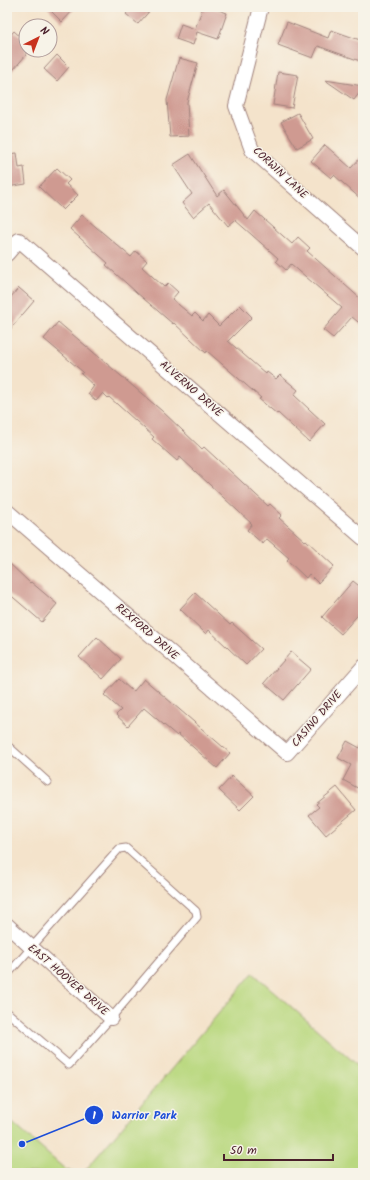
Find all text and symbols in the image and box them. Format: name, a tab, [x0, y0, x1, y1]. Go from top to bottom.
north arrow	[18, 18, 58, 58]
text: N	[35, 22, 53, 40]
street label: CORWIN LANE	[248, 142, 312, 204]
street label: ALVERNO DRIVE	[155, 356, 227, 422]
street label: REXFORD DRIVE	[111, 599, 183, 665]
street label: CASINO DRIVE	[287, 686, 347, 751]
street label: EAST HOOVER DRIVE	[23, 940, 113, 1021]
callout: Warrior Park	[84, 1103, 184, 1127]
text: 1	[92, 1106, 96, 1125]
text: Warrior Park	[112, 1106, 177, 1125]
scale bar	[224, 1136, 333, 1162]
text: 50 m	[230, 1141, 257, 1160]

